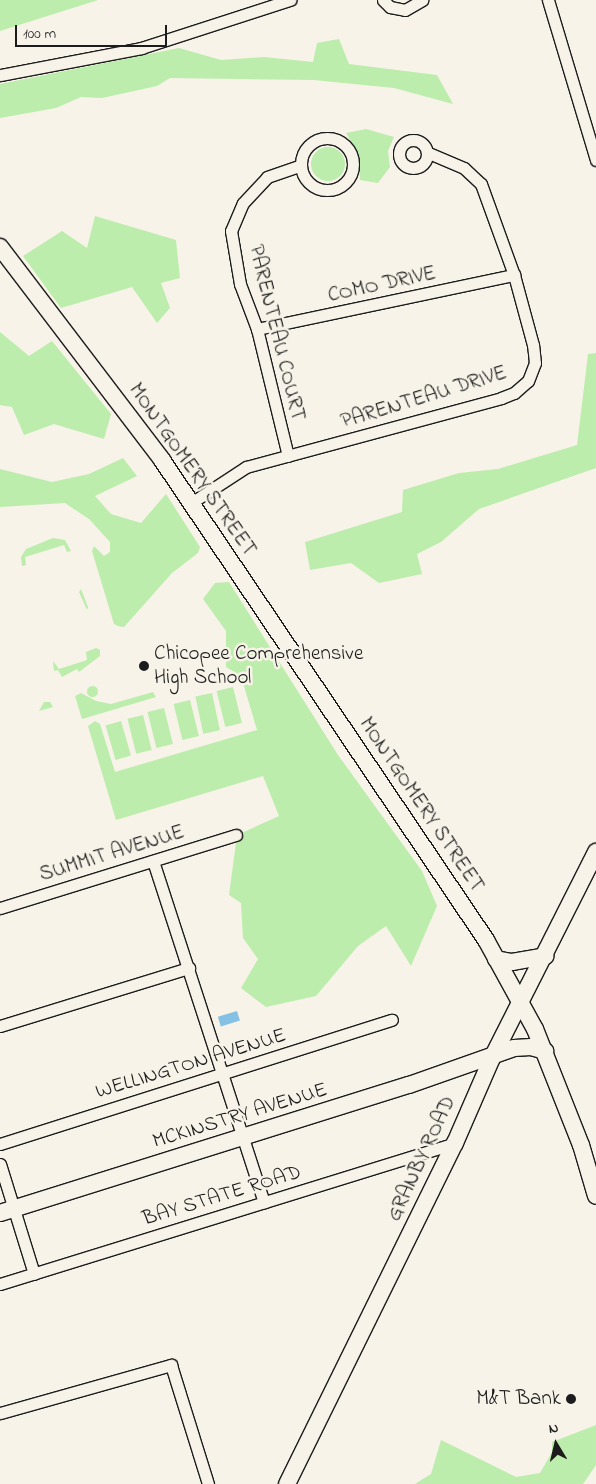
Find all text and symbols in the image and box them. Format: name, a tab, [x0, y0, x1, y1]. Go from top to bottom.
scale bar	[18, 15, 170, 47]
text: 100 m	[23, 23, 56, 45]
street label: PARENTEAU COURT	[242, 243, 310, 423]
street label: COMO DRIVE	[326, 261, 438, 309]
street label: PARENTEAU DRIVE	[338, 361, 510, 435]
street label: MONTGOMERY STREET	[123, 379, 261, 561]
place label: Chicopee Comprehensive High School	[154, 641, 363, 691]
marker: Chicopee Comprehensive High School	[138, 660, 150, 672]
street label: MONTGOMERY STREET	[353, 713, 489, 897]
street label: SUMMIT AVENUE	[37, 820, 187, 888]
street label: WELLINGTON AVENUE	[93, 1023, 289, 1105]
street label: MCKINSTRY AVENUE	[150, 1077, 330, 1155]
street label: GRANBY ROAD	[382, 1093, 462, 1225]
street label: BAY STATE ROAD	[140, 1160, 304, 1232]
place label: M&T Bank	[476, 1386, 561, 1412]
marker: M&T Bank	[565, 1393, 577, 1405]
text: N	[547, 1418, 560, 1440]
north arrow	[531, 1419, 581, 1469]

